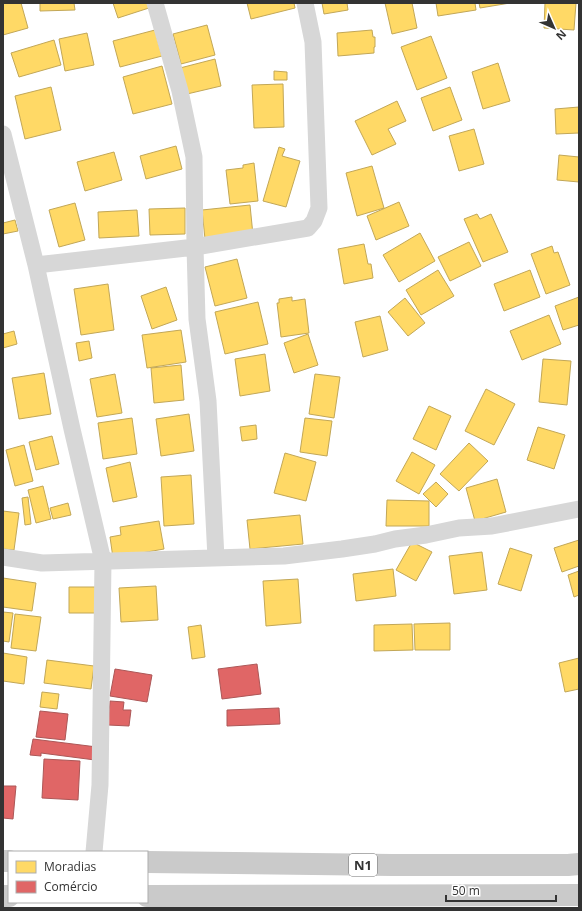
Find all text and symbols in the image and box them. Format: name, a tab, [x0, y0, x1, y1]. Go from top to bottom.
north arrow	[534, 8, 574, 48]
text: N	[553, 27, 570, 44]
legend	[8, 851, 148, 903]
road number: N1	[349, 854, 377, 876]
text: Moradias	[44, 858, 97, 875]
scale bar	[446, 877, 556, 903]
text: Comércio	[44, 878, 98, 895]
text: 50 m	[452, 882, 480, 899]

